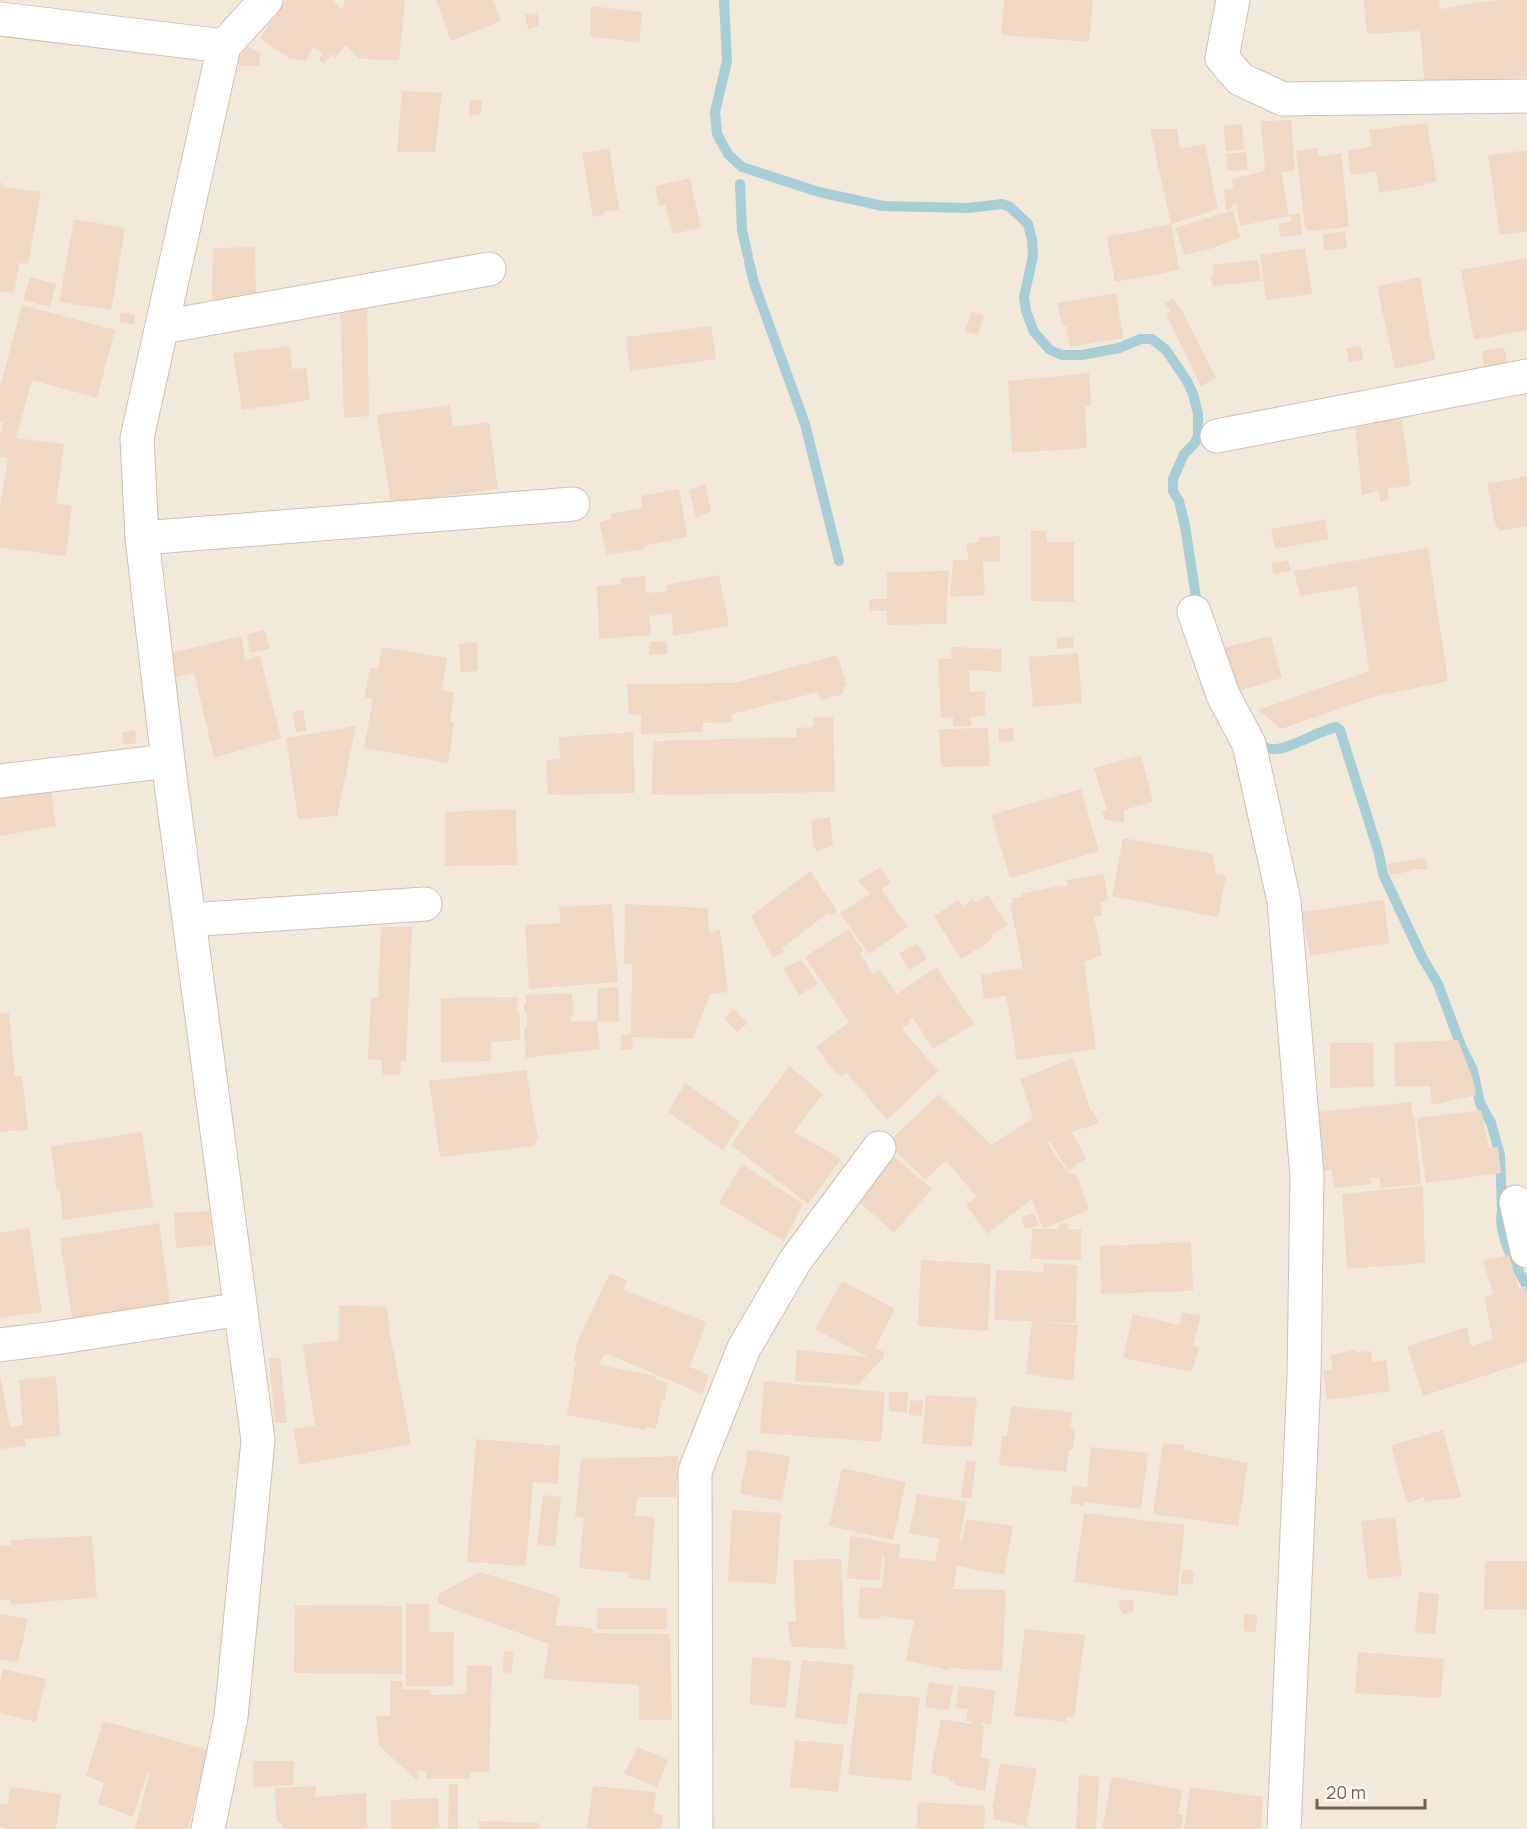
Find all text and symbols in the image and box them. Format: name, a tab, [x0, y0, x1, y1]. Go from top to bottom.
scale bar	[1317, 1772, 1425, 1810]
text: 20 m	[1326, 1780, 1366, 1804]

